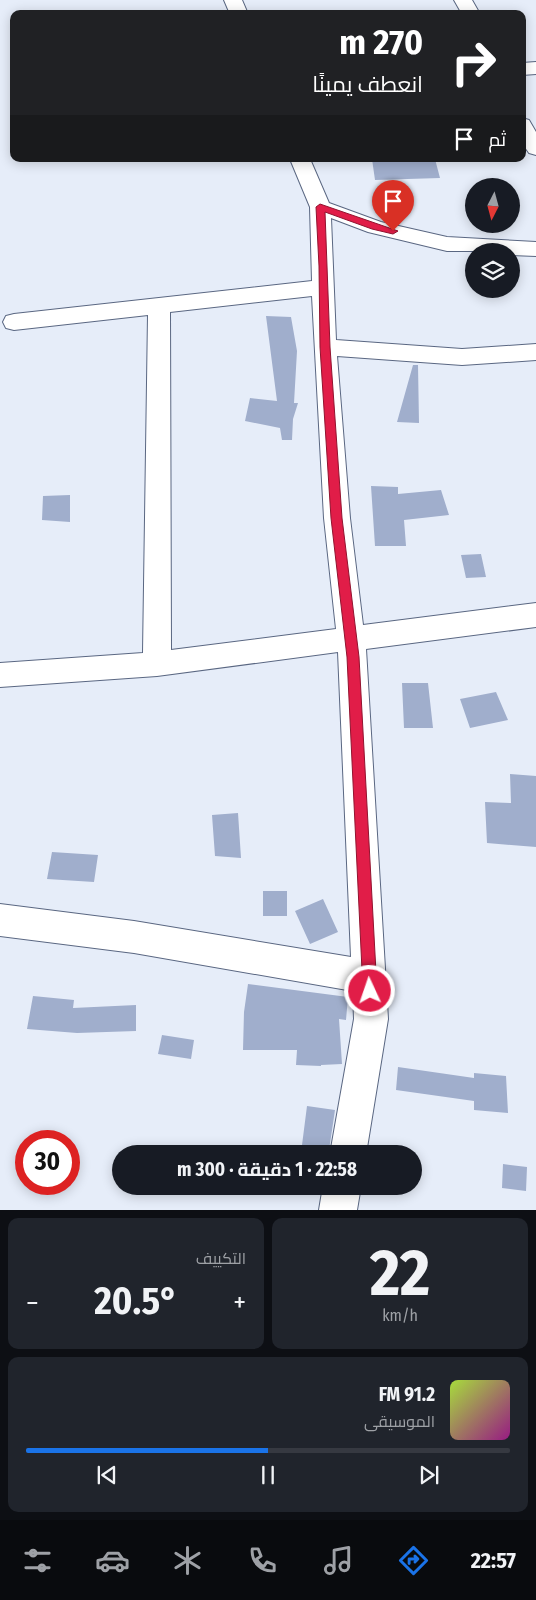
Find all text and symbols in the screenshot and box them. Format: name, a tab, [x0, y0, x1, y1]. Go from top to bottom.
text: 270 m	[339, 21, 423, 63]
icon: right	[441, 30, 506, 95]
text: انعطف يمينًا	[312, 71, 423, 98]
icon: arrive	[450, 125, 478, 153]
text: ثم	[488, 128, 506, 151]
north arrow	[465, 178, 520, 232]
map controls	[465, 178, 520, 298]
pin	[372, 180, 414, 231]
icon: arrive	[379, 187, 407, 215]
button: layers	[465, 243, 520, 298]
position arrow	[343, 964, 395, 1016]
speed limit sign: 30	[15, 1130, 80, 1195]
text: 22:58 · 1 دقيقة · 300 m	[177, 1158, 357, 1181]
text: 22	[370, 1234, 430, 1312]
text: التكييف	[196, 1249, 246, 1268]
text: 20.5°	[94, 1278, 178, 1324]
text: −	[26, 1286, 39, 1319]
text: +	[233, 1286, 246, 1319]
text: km/h	[382, 1306, 418, 1325]
text: 91.2 FM	[379, 1383, 435, 1406]
text: الموسيقى	[364, 1412, 435, 1431]
icon: previous	[93, 1461, 121, 1489]
icon: pause	[254, 1461, 282, 1489]
icon: next	[415, 1461, 443, 1489]
icon: filters	[20, 1543, 55, 1578]
icon: car	[95, 1543, 130, 1578]
icon: climate	[170, 1543, 205, 1578]
icon: phone	[245, 1543, 280, 1578]
icon: music	[321, 1543, 356, 1578]
icon: directions	[396, 1543, 431, 1578]
text: 22:57	[471, 1547, 516, 1574]

